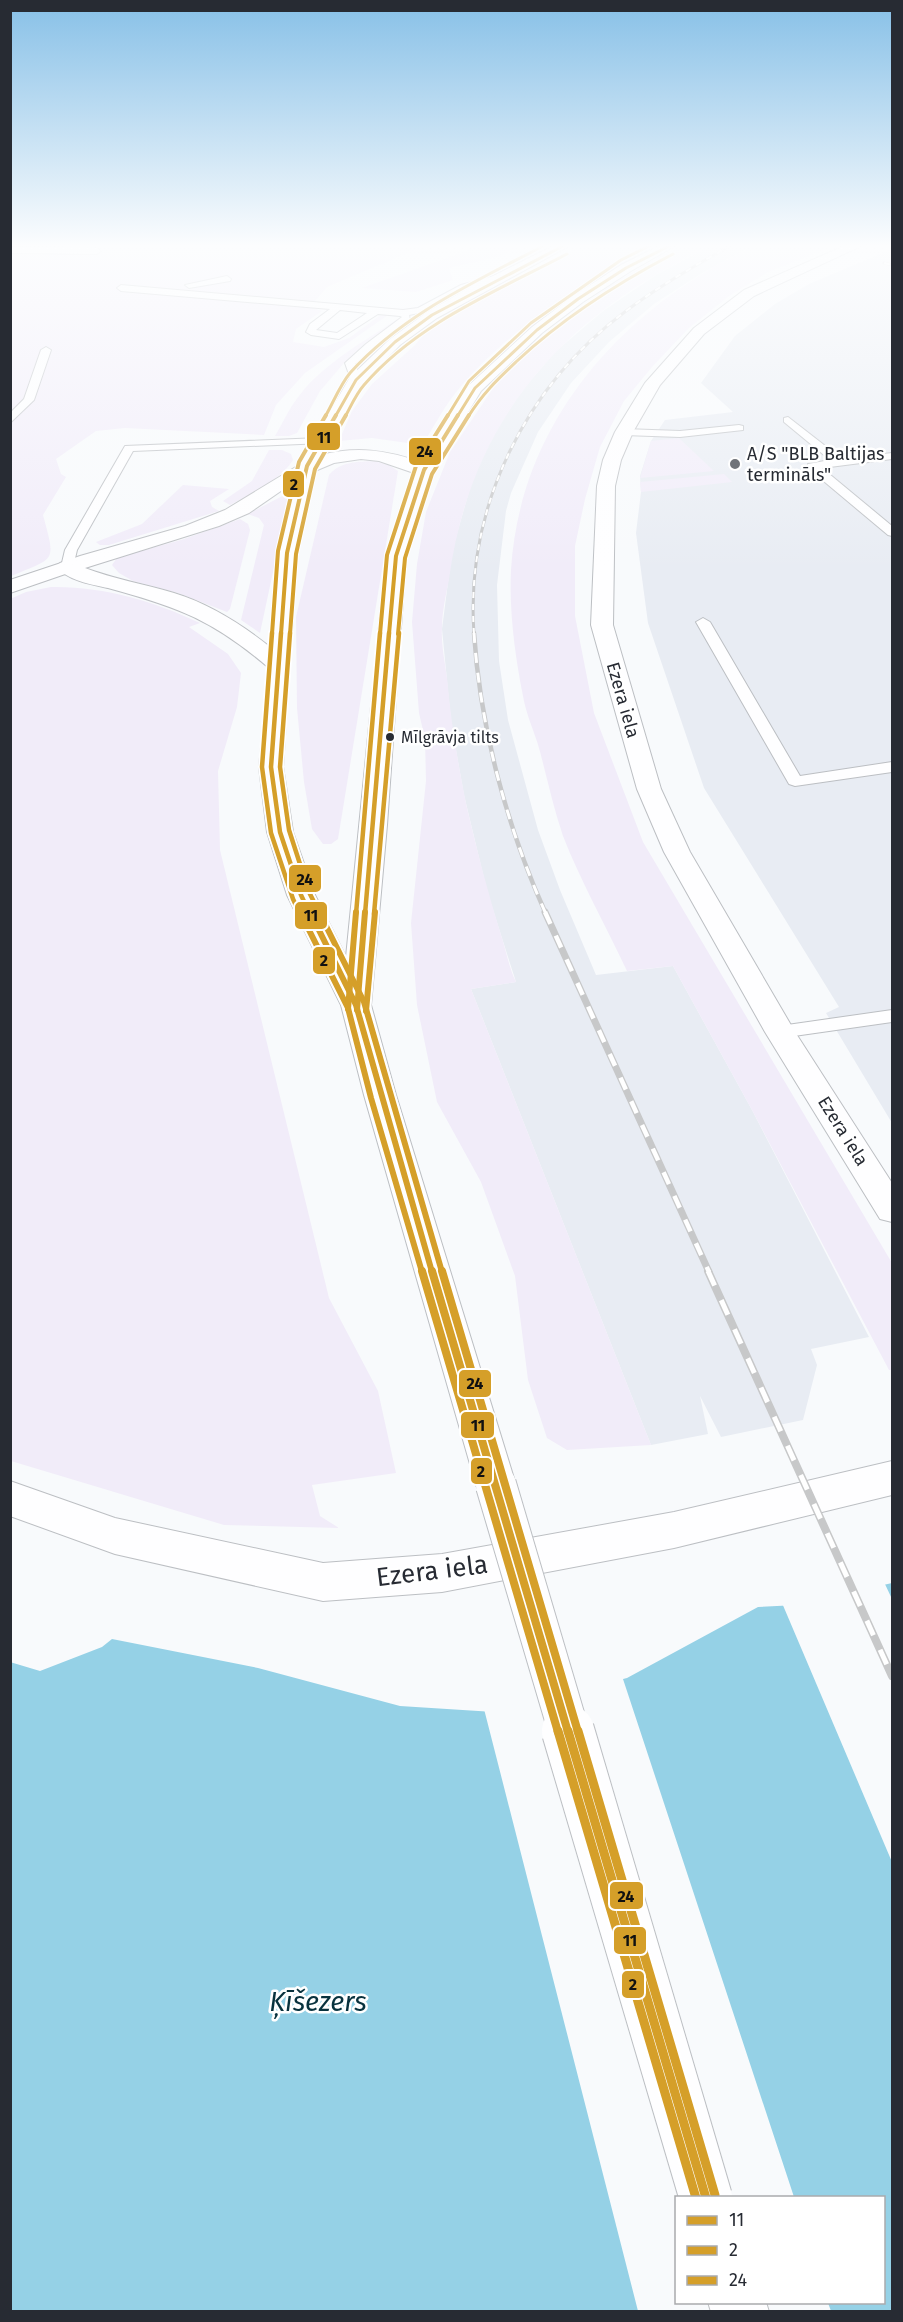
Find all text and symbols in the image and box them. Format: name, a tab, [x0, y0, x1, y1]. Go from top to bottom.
line badge: 11	[306, 422, 341, 451]
text: 11	[317, 428, 331, 447]
line badge: 24	[408, 437, 442, 466]
text: 24	[417, 442, 433, 461]
place label: A/S "BLB Baltijas termināls"	[747, 443, 885, 486]
marker: A/S "BLB Baltijas termināls"	[728, 457, 742, 471]
line badge: 2	[282, 470, 305, 498]
text: 2	[290, 475, 298, 494]
street label: Ezera iela	[602, 660, 644, 740]
place label: Mīlgrāvja tilts	[401, 728, 499, 747]
marker: Mīlgrāvja tilts	[384, 731, 396, 743]
line badge: 24	[288, 864, 322, 893]
text: 24	[297, 870, 313, 889]
line badge: 11	[294, 901, 328, 930]
text: 11	[304, 906, 318, 925]
line badge: 2	[312, 946, 336, 975]
text: 2	[320, 951, 328, 970]
street label: Ezera iela	[813, 1092, 873, 1170]
line badge: 24	[458, 1369, 492, 1398]
text: 24	[467, 1374, 483, 1393]
line badge: 11	[460, 1411, 495, 1439]
text: 11	[471, 1416, 485, 1435]
line badge: 2	[470, 1457, 493, 1485]
text: 2	[477, 1462, 485, 1481]
street label: Ezera iela	[374, 1549, 490, 1593]
line badge: 24	[609, 1881, 644, 1910]
text: 24	[618, 1887, 634, 1906]
line badge: 11	[613, 1926, 647, 1955]
text: 11	[623, 1931, 637, 1950]
line badge: 2	[621, 1970, 645, 1999]
text: 2	[629, 1975, 637, 1994]
water label: Ķīšezers	[269, 1986, 367, 2019]
legend	[675, 2196, 885, 2304]
text: 11	[729, 2209, 744, 2231]
text: 2	[729, 2239, 738, 2261]
text: 24	[729, 2269, 747, 2291]

